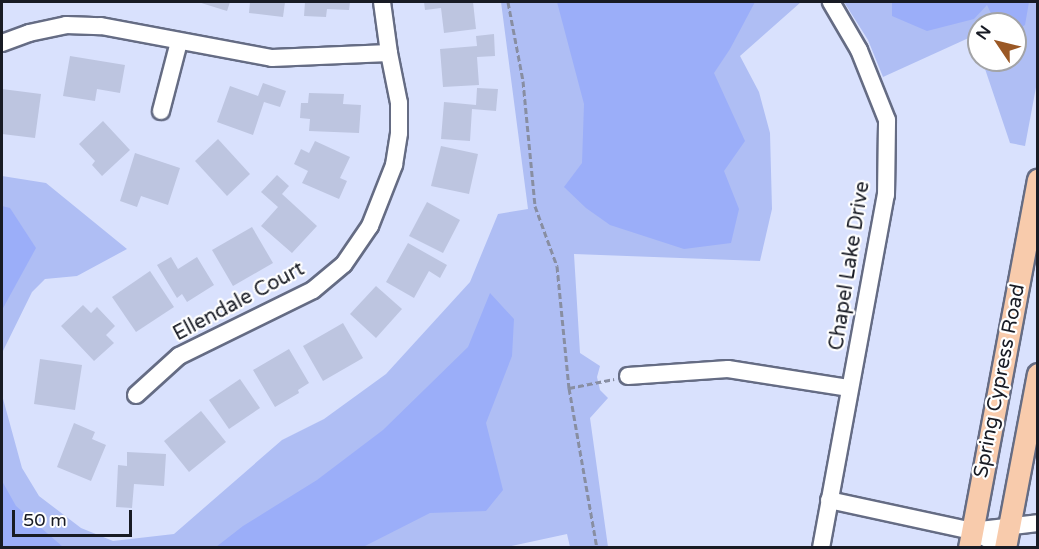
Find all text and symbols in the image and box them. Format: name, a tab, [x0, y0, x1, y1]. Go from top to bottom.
north arrow	[967, 12, 1027, 72]
text: N	[972, 22, 996, 44]
street label: Chapel Lake Drive	[825, 180, 875, 352]
street label: Ellendale Court	[169, 257, 309, 347]
street label: Spring Cypress Road	[969, 282, 1031, 480]
scale bar	[15, 498, 135, 536]
text: 50 m	[23, 509, 67, 531]

